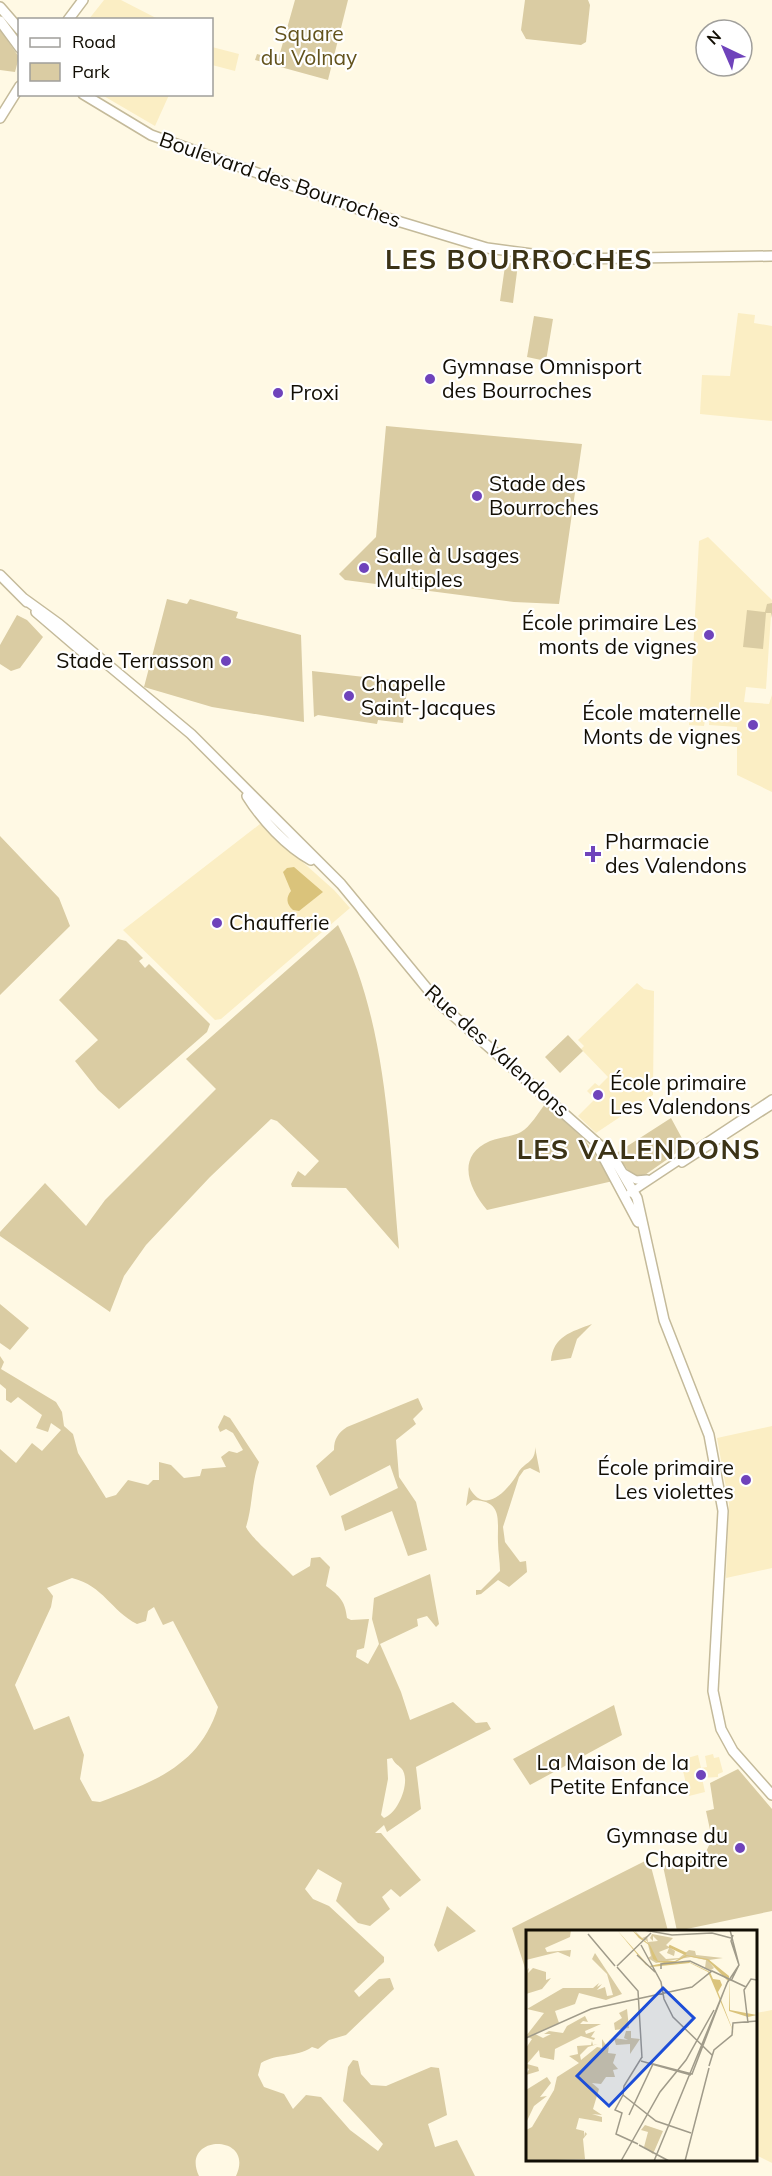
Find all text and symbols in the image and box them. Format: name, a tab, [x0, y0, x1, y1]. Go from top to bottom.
legend	[18, 18, 213, 96]
north arrow	[694, 18, 754, 78]
park label: Square du Volnay	[261, 20, 357, 70]
text: N	[702, 26, 725, 49]
text: Road	[72, 30, 116, 53]
text: Park	[72, 60, 111, 83]
street label: Boulevard des Bourroches	[156, 125, 405, 233]
district label: LES BOURROCHES	[385, 242, 653, 276]
place label: Gymnase Omnisport des Bourroches	[442, 353, 642, 403]
marker: Gymnase Omnisport des Bourroches	[423, 372, 437, 386]
place label: Proxi	[290, 379, 339, 405]
marker: Proxi	[271, 386, 285, 400]
place label: Stade des Bourroches	[489, 470, 599, 520]
marker: Stade des Bourroches	[470, 489, 484, 503]
place label: Salle à Usages Multiples	[376, 542, 520, 592]
marker: Salle à Usages Multiples	[357, 561, 371, 575]
place label: École primaire Les monts de vignes	[522, 609, 697, 659]
marker: École primaire Les monts de vignes	[702, 628, 716, 642]
place label: Stade Terrasson	[56, 647, 214, 673]
marker: Stade Terrasson	[219, 654, 233, 668]
place label: Chapelle Saint-Jacques	[361, 670, 496, 720]
marker: Chapelle Saint-Jacques	[342, 689, 356, 703]
place label: École maternelle Monts de vignes	[582, 699, 741, 749]
marker: École maternelle Monts de vignes	[746, 718, 760, 732]
place label: Pharmacie des Valendons	[605, 828, 747, 878]
marker: Pharmacie des Valendons	[586, 847, 600, 861]
place label: Chaufferie	[229, 909, 329, 935]
marker: Chaufferie	[210, 916, 224, 930]
street label: Rue des Valendons	[420, 979, 575, 1122]
place label: École primaire Les Valendons	[610, 1069, 751, 1119]
marker: École primaire Les Valendons	[591, 1088, 605, 1102]
district label: LES VALENDONS	[517, 1132, 761, 1166]
place label: École primaire Les violettes	[597, 1454, 734, 1504]
marker: École primaire Les violettes	[739, 1473, 753, 1487]
place label: La Maison de la Petite Enfance	[537, 1749, 689, 1799]
marker: La Maison de la Petite Enfance	[694, 1768, 708, 1782]
place label: Gymnase du Chapitre	[606, 1822, 728, 1872]
marker: Gymnase du Chapitre	[733, 1841, 747, 1855]
inset map	[526, 1930, 757, 2161]

